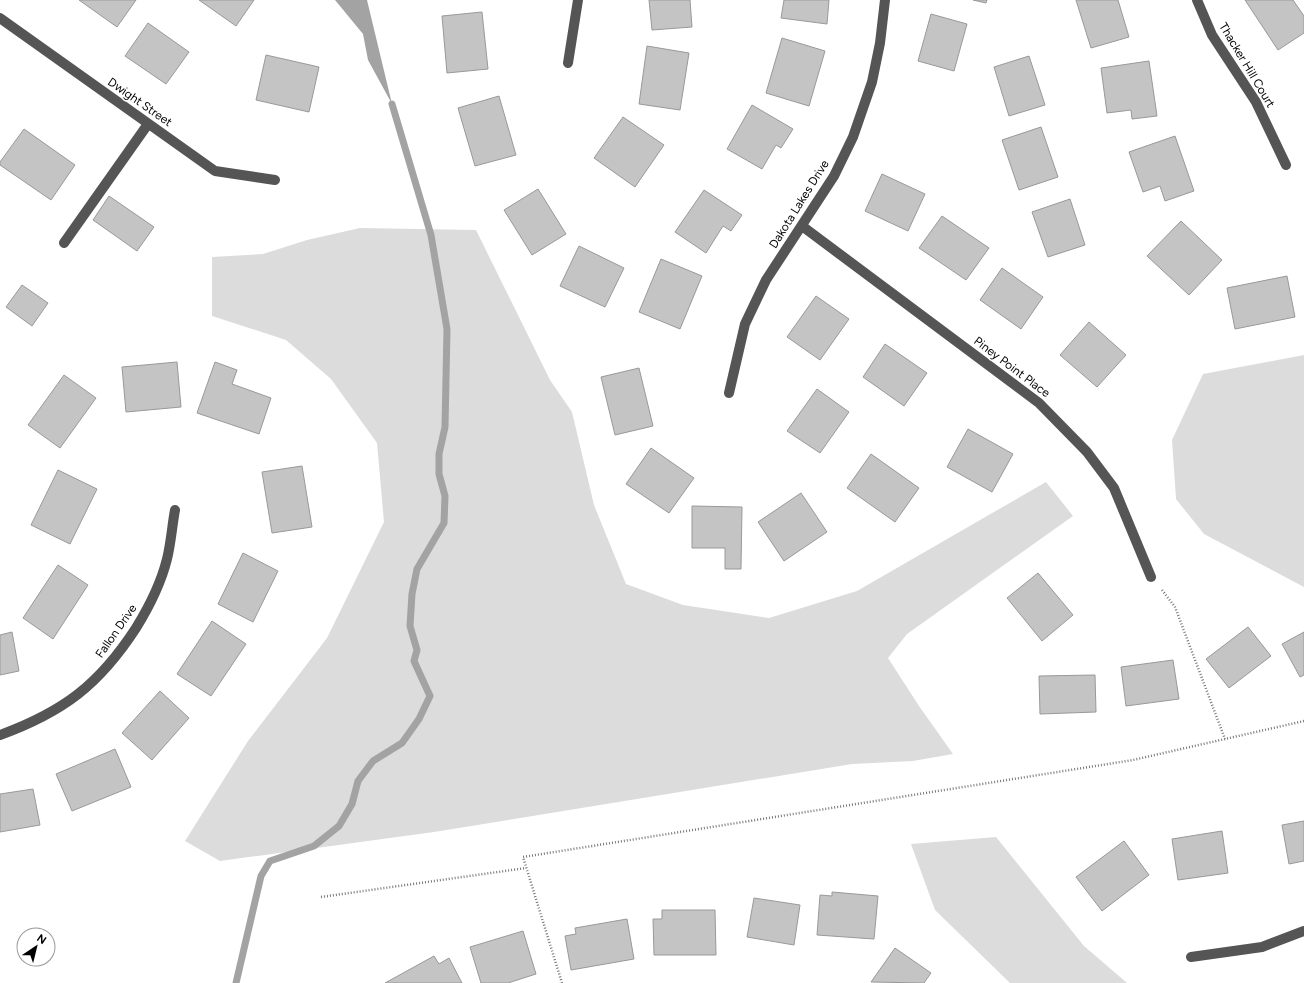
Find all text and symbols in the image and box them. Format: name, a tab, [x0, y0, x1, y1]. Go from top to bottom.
street label: Thacker Hill Court	[1216, 20, 1278, 110]
street label: Dwight Street	[105, 75, 175, 130]
street label: Dakota Lakes Drive	[766, 157, 832, 251]
street label: Piney Point Place	[971, 334, 1053, 400]
street label: Fallon Drive	[92, 601, 140, 660]
north arrow	[16, 927, 56, 967]
text: N	[34, 931, 49, 947]

